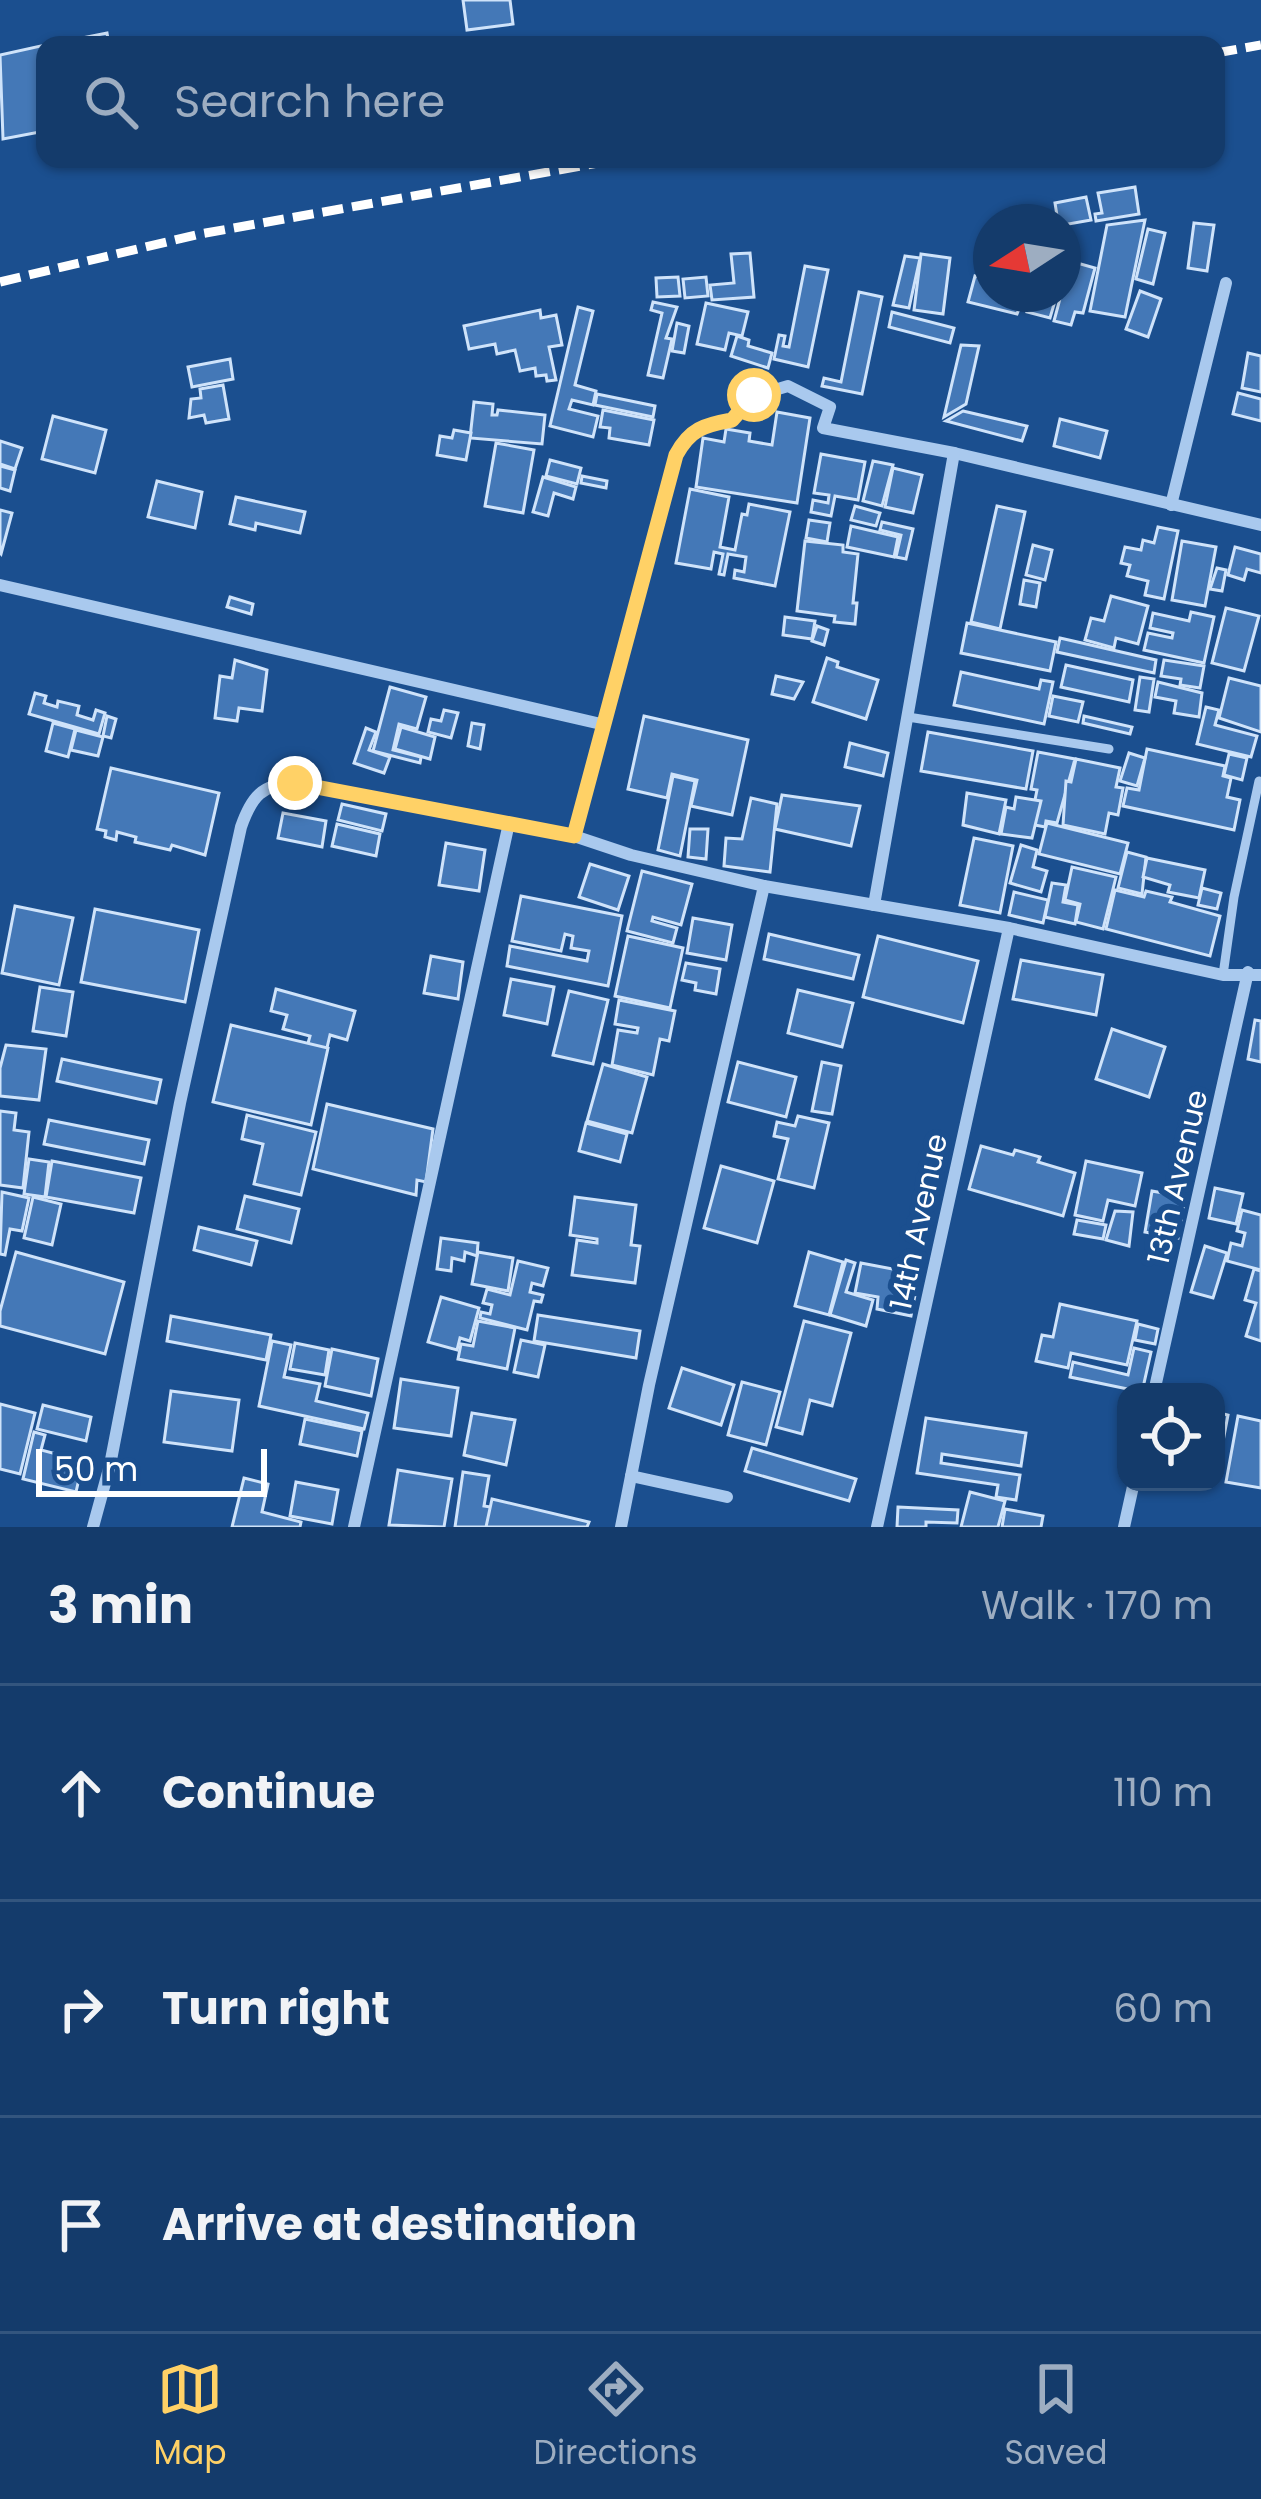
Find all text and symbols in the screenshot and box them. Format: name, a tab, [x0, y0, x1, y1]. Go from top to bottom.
search box	[36, 36, 1225, 168]
icon: search	[78, 69, 144, 135]
text: Search here	[174, 70, 445, 133]
north arrow	[973, 204, 1081, 312]
route start	[727, 368, 781, 422]
route end	[268, 756, 322, 810]
street label: 13th Avenue	[1137, 1085, 1218, 1268]
street label: 14th Avenue	[879, 1130, 958, 1314]
map controls	[1117, 1383, 1225, 1491]
button: locate	[1117, 1383, 1225, 1491]
scale bar	[36, 1443, 267, 1496]
text: 50 m	[54, 1446, 138, 1493]
text: 3 min	[48, 1569, 193, 1641]
text: Walk · 170 m	[981, 1578, 1213, 1633]
icon: ahead	[48, 1760, 114, 1826]
text: Continue	[162, 1761, 375, 1824]
text: 110 m	[1113, 1765, 1213, 1820]
icon: right	[48, 1976, 114, 2042]
text: Turn right	[162, 1977, 390, 2040]
text: 60 m	[1113, 1981, 1213, 2036]
icon: arrive	[48, 2192, 114, 2258]
text: Arrive at destination	[162, 2193, 637, 2256]
tab: Map	[154, 2356, 227, 2478]
tab: Directions	[534, 2356, 697, 2478]
tab: Saved	[1005, 2356, 1107, 2478]

